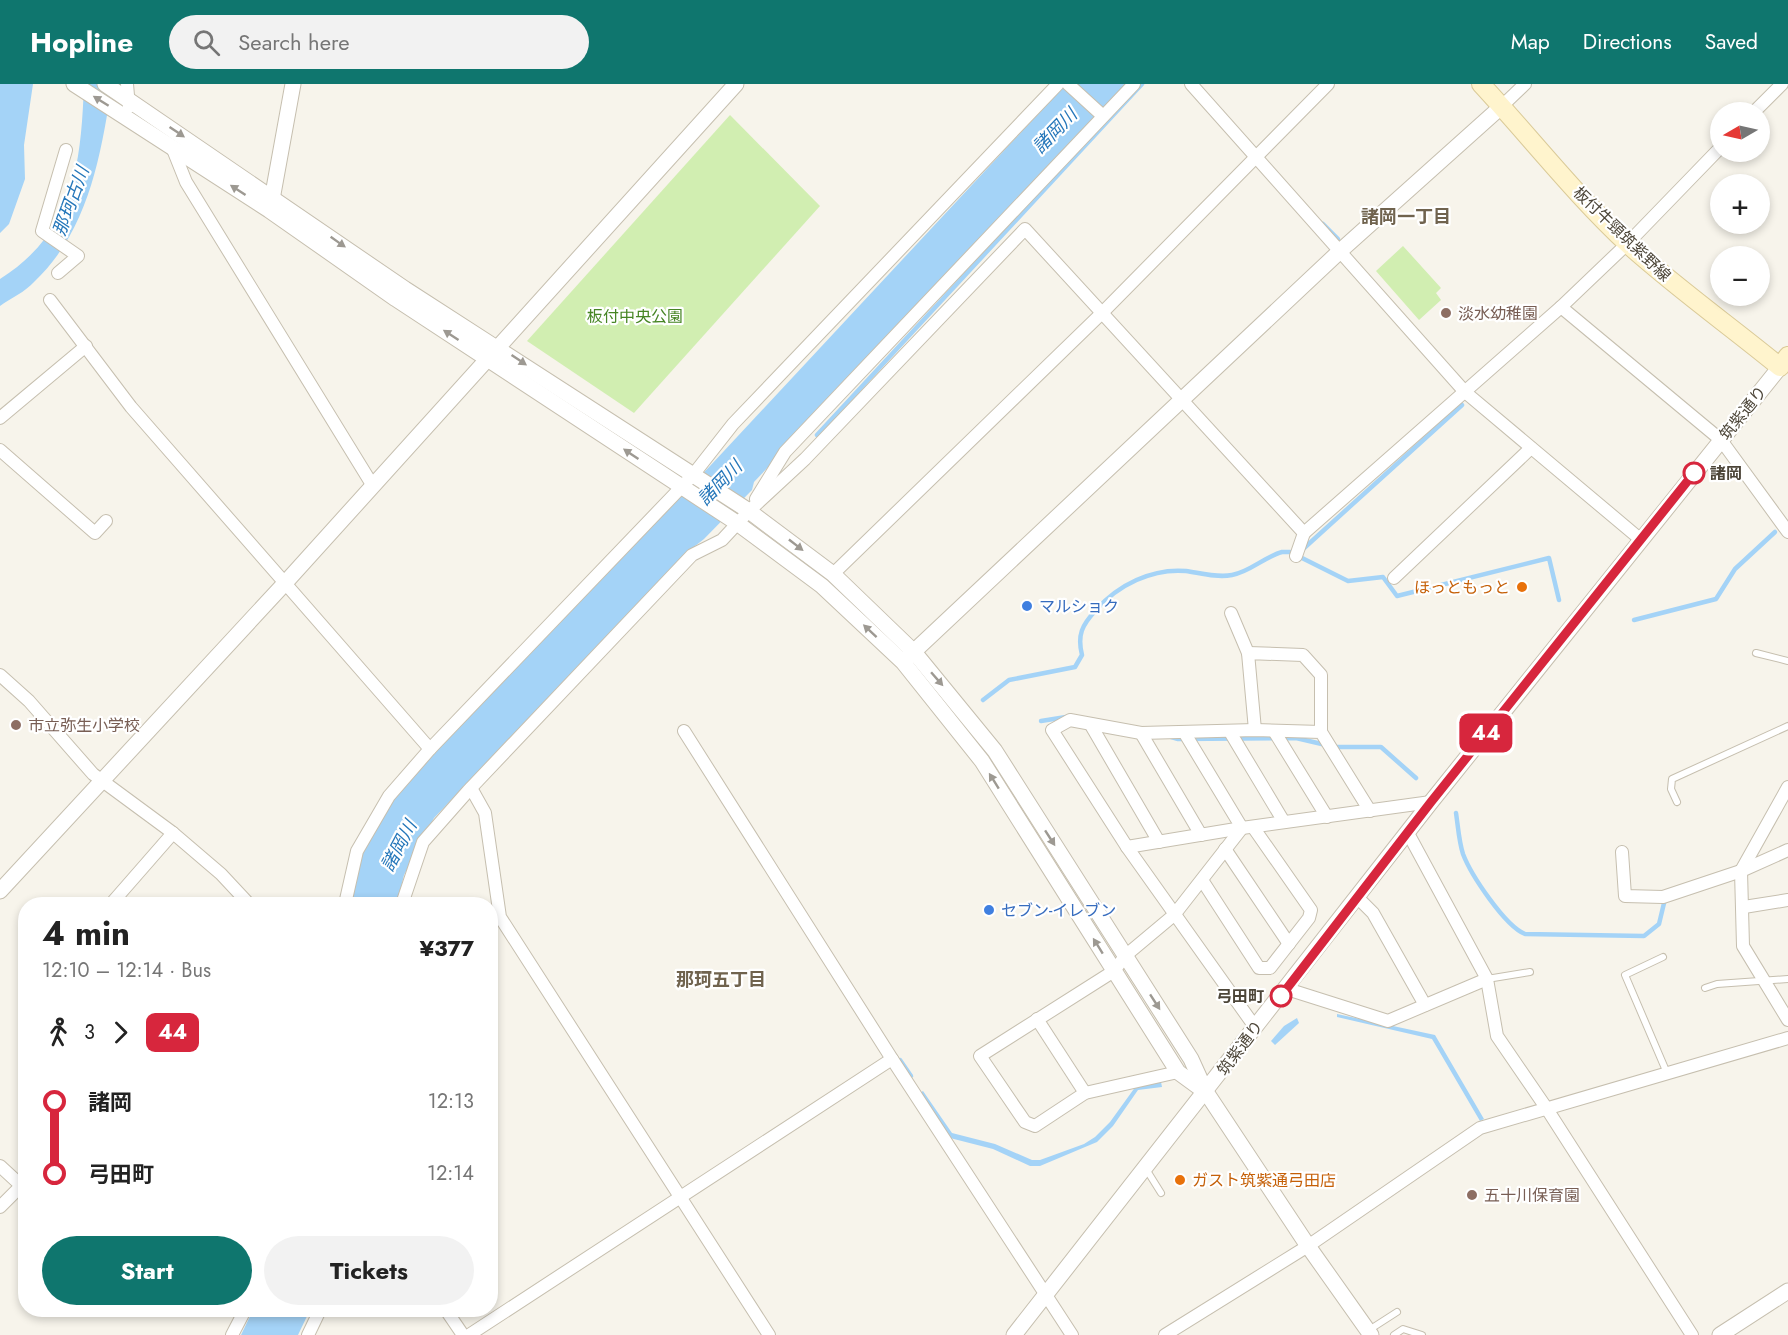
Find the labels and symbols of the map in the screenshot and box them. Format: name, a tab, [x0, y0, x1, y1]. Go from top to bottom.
one-way arrow	[93, 95, 109, 106]
water label: 諸岡川	[1027, 101, 1084, 159]
north arrow	[1710, 102, 1770, 162]
one-way arrow	[169, 126, 185, 138]
water label: 那珂古川	[46, 161, 96, 239]
street label: 板付牛頸筑紫野線	[1568, 181, 1676, 287]
one-way arrow	[230, 185, 246, 196]
district label: 諸岡一丁目	[1361, 204, 1451, 230]
one-way arrow	[330, 236, 346, 248]
place label: 淡水幼稚園	[1458, 302, 1538, 325]
park label: 板付中央公園	[587, 305, 683, 328]
marker: 淡水幼稚園	[1439, 306, 1453, 320]
one-way arrow	[443, 330, 459, 341]
one-way arrow	[511, 355, 527, 366]
street label: 筑紫通り	[1714, 381, 1772, 445]
one-way arrow	[624, 448, 640, 460]
water label: 諸岡川	[692, 453, 749, 511]
marker: 諸岡	[1683, 462, 1705, 484]
place label: 諸岡	[1710, 462, 1742, 485]
one-way arrow	[788, 538, 804, 551]
place label: ほっともっと	[1414, 576, 1510, 599]
marker: ほっともっと	[1515, 580, 1529, 594]
place label: マルショク	[1039, 595, 1119, 618]
marker: マルショク	[1020, 599, 1034, 613]
one-way arrow	[862, 624, 877, 638]
one-way arrow	[930, 671, 943, 686]
place label: 市立弥生小学校	[28, 714, 140, 737]
line badge: 44	[1459, 714, 1513, 752]
marker: 市立弥生小学校	[9, 718, 23, 732]
one-way arrow	[989, 773, 1000, 789]
water label: 諸岡川	[375, 814, 424, 876]
one-way arrow	[1044, 830, 1055, 846]
place label: セブン-イレブン	[1001, 899, 1116, 922]
marker: セブン-イレブン	[982, 903, 996, 917]
one-way arrow	[1092, 938, 1103, 954]
district label: 那珂五丁目	[676, 967, 766, 993]
place label: 弓田町	[1216, 985, 1264, 1008]
marker: 弓田町	[1270, 985, 1292, 1007]
one-way arrow	[1149, 994, 1160, 1010]
street label: 筑紫通り	[1212, 1016, 1268, 1080]
place label: ガスト筑紫通弓田店	[1192, 1169, 1336, 1192]
marker: ガスト筑紫通弓田店	[1173, 1173, 1187, 1187]
place label: 五十川保育園	[1484, 1184, 1580, 1207]
marker: 五十川保育園	[1465, 1188, 1479, 1202]

